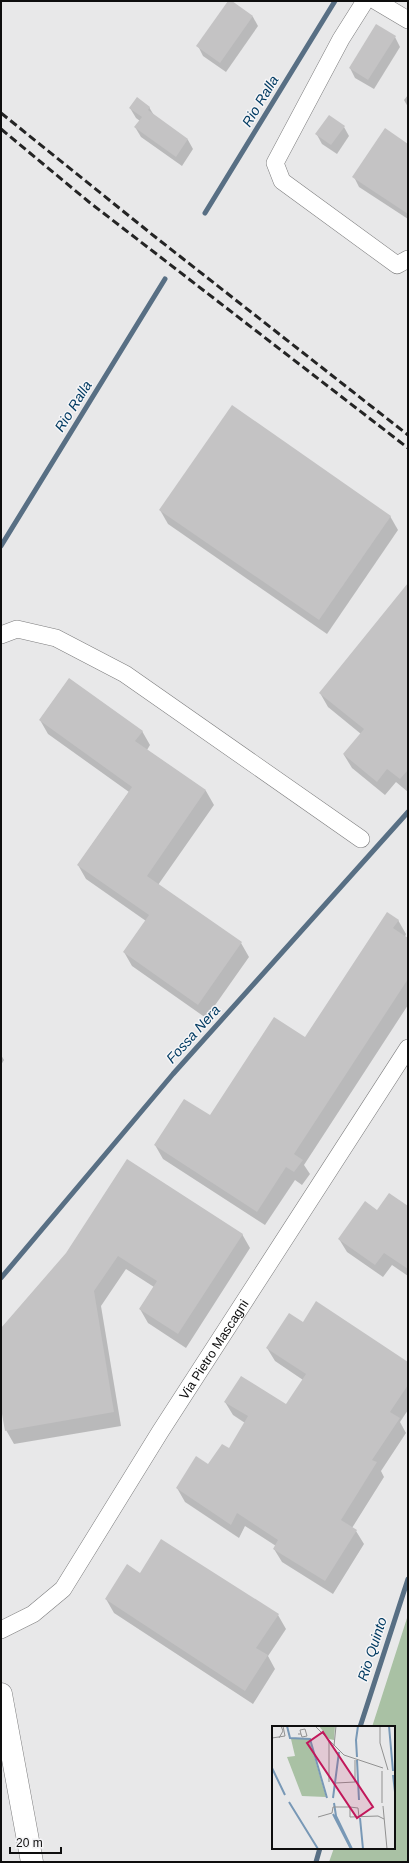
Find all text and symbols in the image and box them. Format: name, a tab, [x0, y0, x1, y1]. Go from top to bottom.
water label: Rio Ralla	[239, 72, 282, 129]
water label: Rio Ralla	[51, 378, 95, 434]
water label: Fossa Nera	[163, 1002, 223, 1066]
street label: Via Pietro Mascagni	[176, 1297, 252, 1402]
water label: Rio Quinto	[354, 1615, 390, 1683]
inset map	[272, 1726, 395, 1849]
scale bar	[10, 1829, 61, 1855]
text: 20 m	[16, 1836, 43, 1850]

